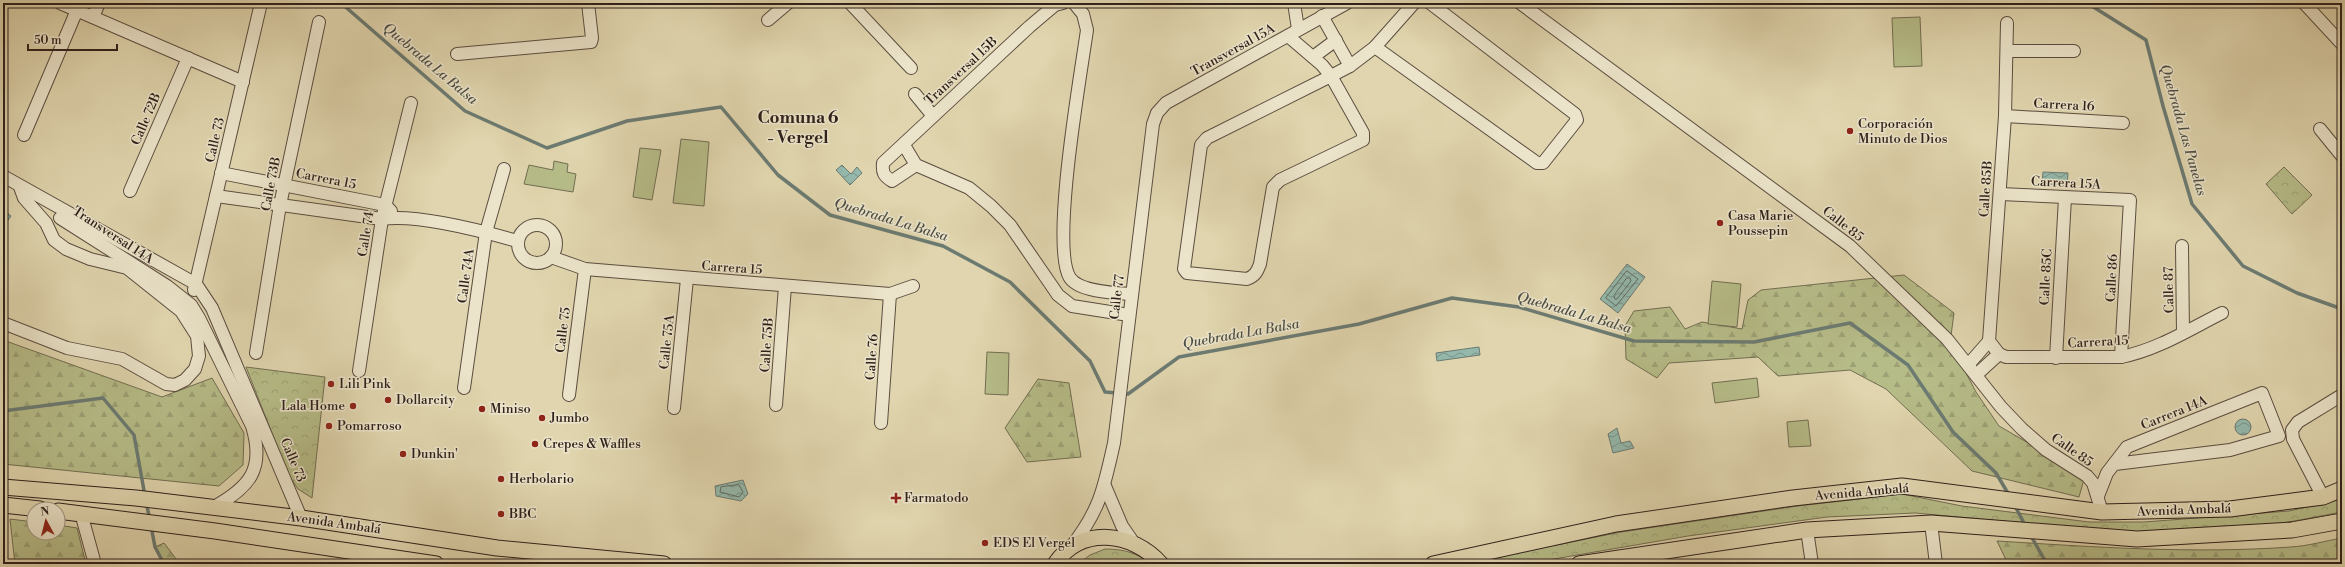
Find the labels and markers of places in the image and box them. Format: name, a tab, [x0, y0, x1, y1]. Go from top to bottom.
place label: Corporación Minuto de Dios	[1858, 116, 1948, 147]
marker: Corporación Minuto de Dios	[1845, 126, 1855, 136]
place label: Casa Marie Poussepin	[1728, 208, 1794, 239]
marker: Casa Marie Poussepin	[1715, 218, 1725, 228]
place label: Lili Pink	[339, 376, 392, 392]
marker: Lili Pink	[326, 379, 336, 389]
place label: Dollarcity	[396, 392, 455, 408]
marker: Dollarcity	[383, 395, 393, 405]
place label: Lala Home	[281, 398, 345, 414]
marker: Lala Home	[348, 401, 358, 411]
place label: Miniso	[490, 401, 531, 417]
marker: Miniso	[477, 404, 487, 414]
place label: Jumbo	[549, 410, 589, 426]
marker: Jumbo	[537, 413, 547, 423]
place label: Pomarroso	[337, 418, 402, 434]
marker: Pomarroso	[324, 421, 334, 431]
place label: Crepes & Waffles	[543, 436, 641, 452]
marker: Crepes & Waffles	[530, 439, 540, 449]
place label: Dunkin'	[411, 446, 458, 462]
marker: Dunkin'	[398, 449, 408, 459]
place label: Herbolario	[509, 471, 574, 487]
marker: Herbolario	[496, 474, 506, 484]
place label: Farmatodo	[904, 490, 969, 506]
marker: Farmatodo	[891, 493, 901, 503]
place label: BBC	[508, 506, 536, 522]
marker: BBC	[496, 509, 506, 519]
place label: EDS El Vergel	[993, 535, 1075, 551]
marker: EDS El Vergel	[980, 538, 990, 548]

